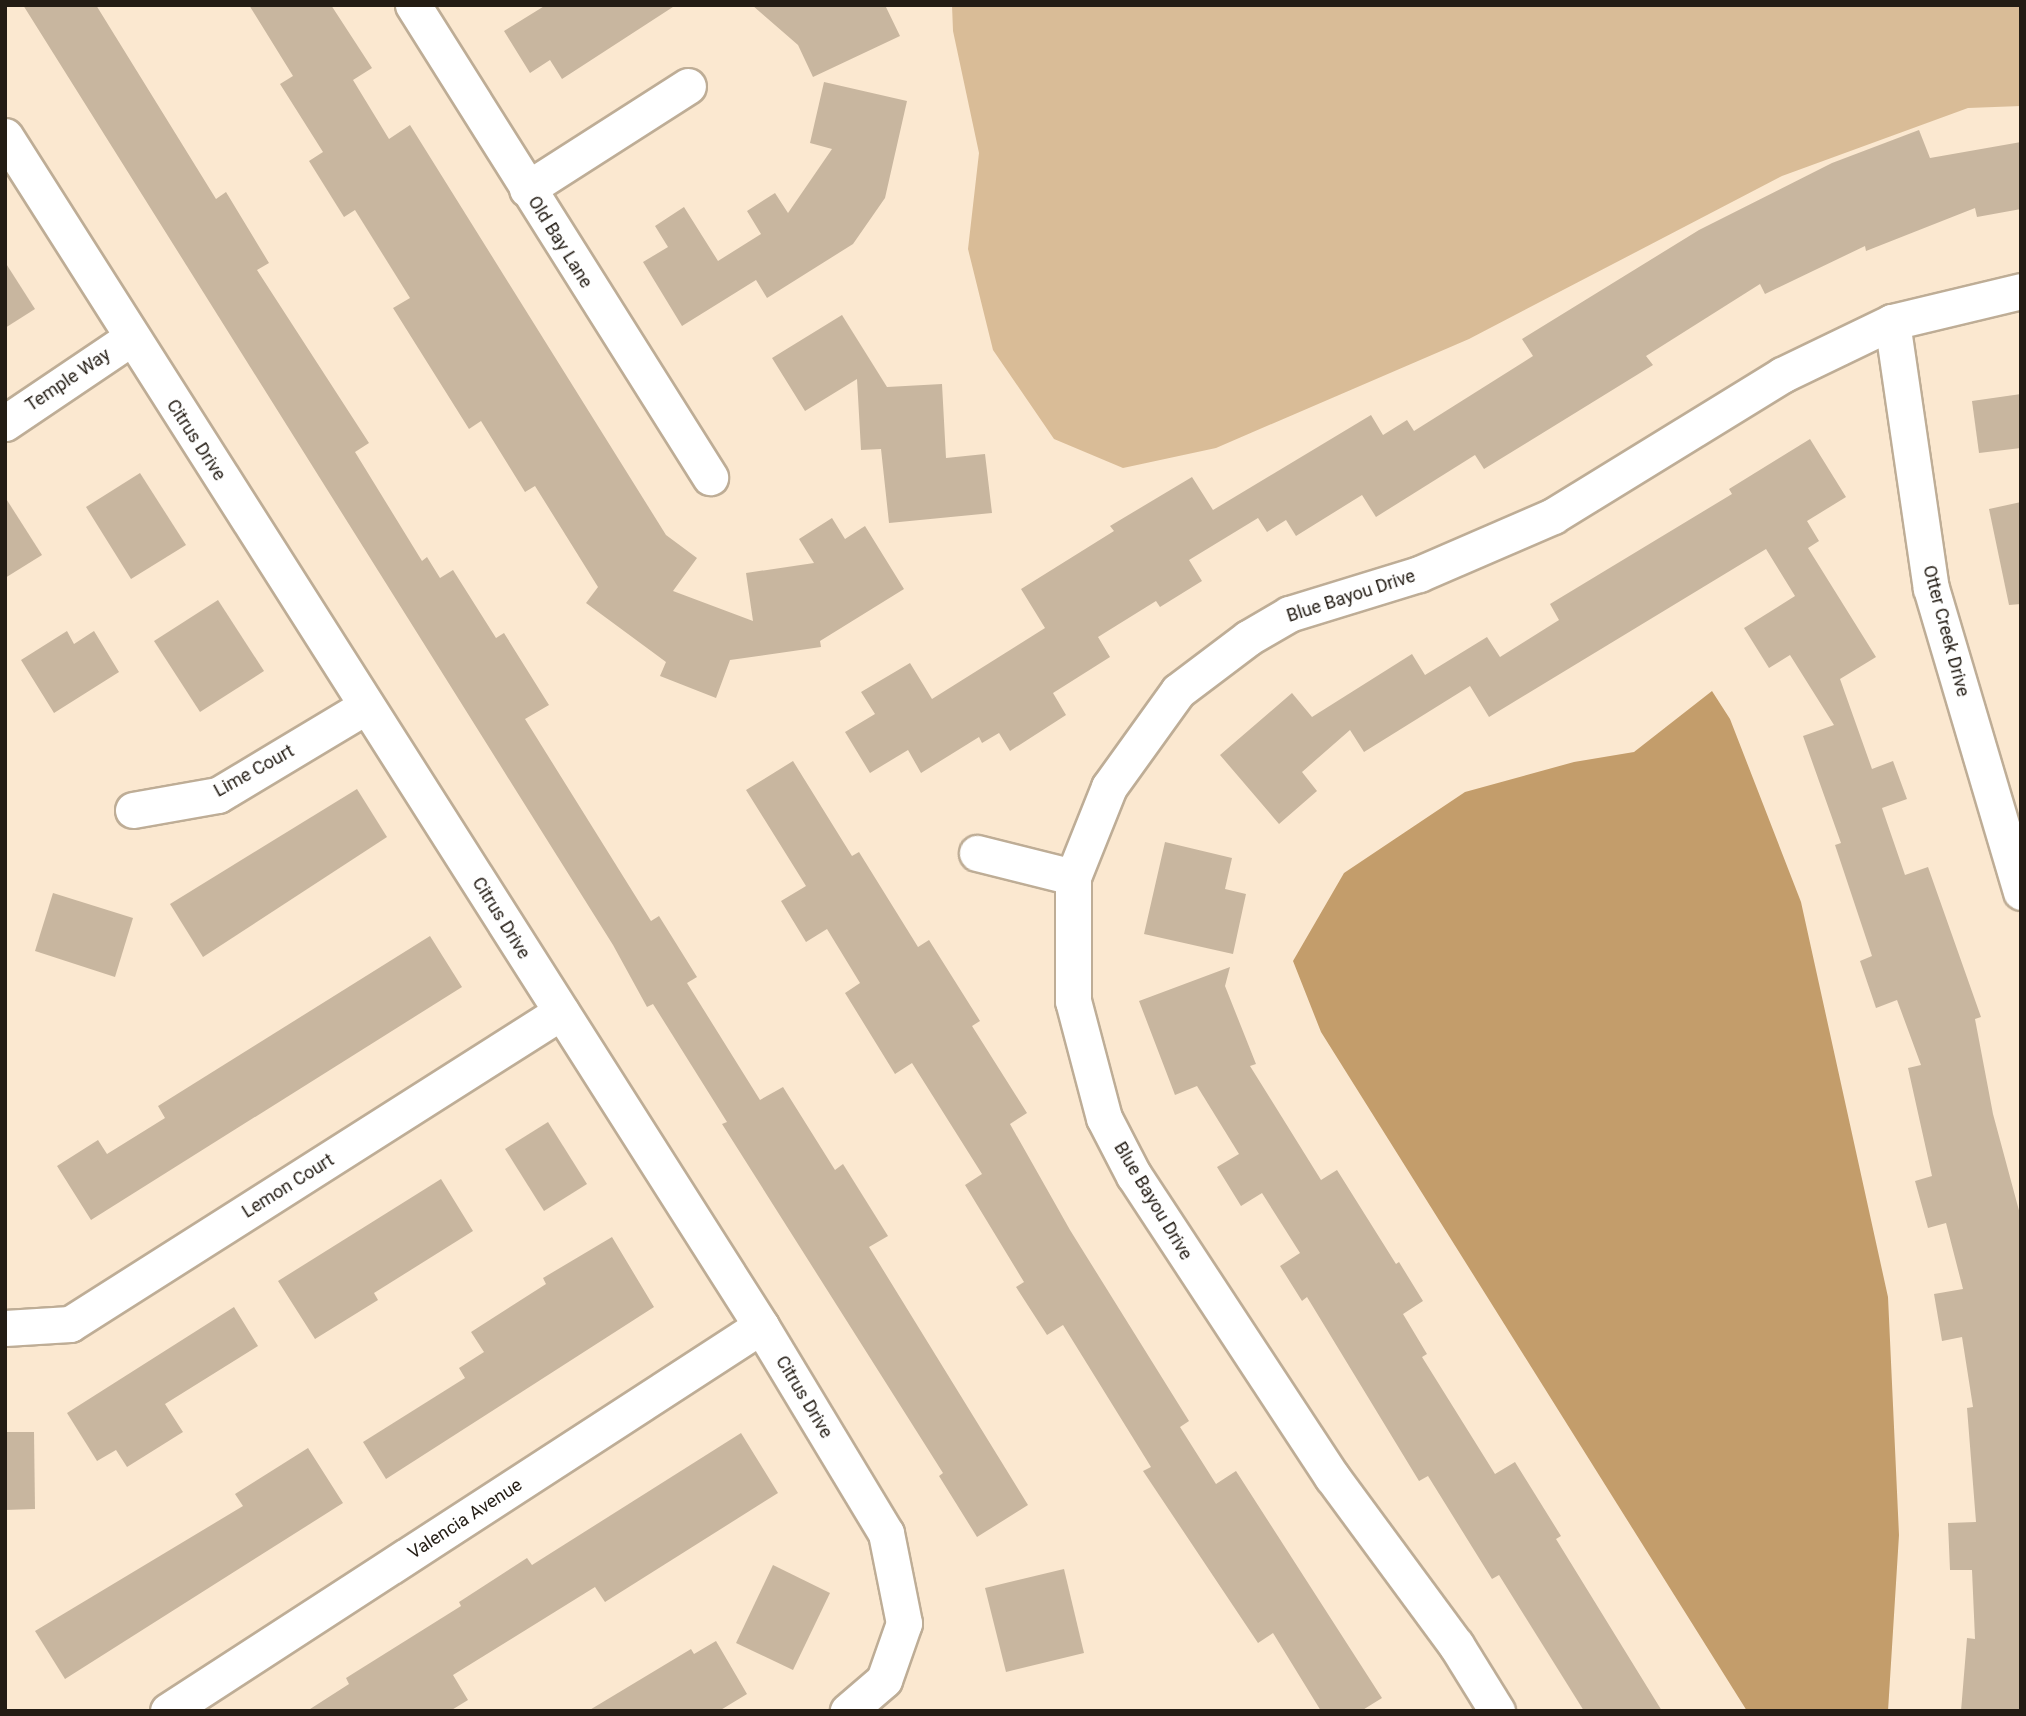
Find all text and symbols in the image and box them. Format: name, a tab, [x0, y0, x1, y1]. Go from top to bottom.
street label: Old Bay Lane	[523, 192, 597, 292]
street label: Temple Way	[22, 344, 114, 416]
street label: Citrus Drive	[162, 395, 230, 485]
street label: Otter Creek Drive	[1918, 563, 1974, 699]
street label: Blue Bayou Drive	[1284, 565, 1418, 627]
street label: Lime Court	[210, 740, 298, 802]
street label: Citrus Drive	[467, 873, 535, 963]
street label: Blue Bayou Drive	[1109, 1138, 1197, 1264]
street label: Lemon Court	[238, 1149, 338, 1223]
street label: Citrus Drive	[771, 1352, 837, 1442]
street label: Valencia Avenue	[404, 1474, 526, 1564]

